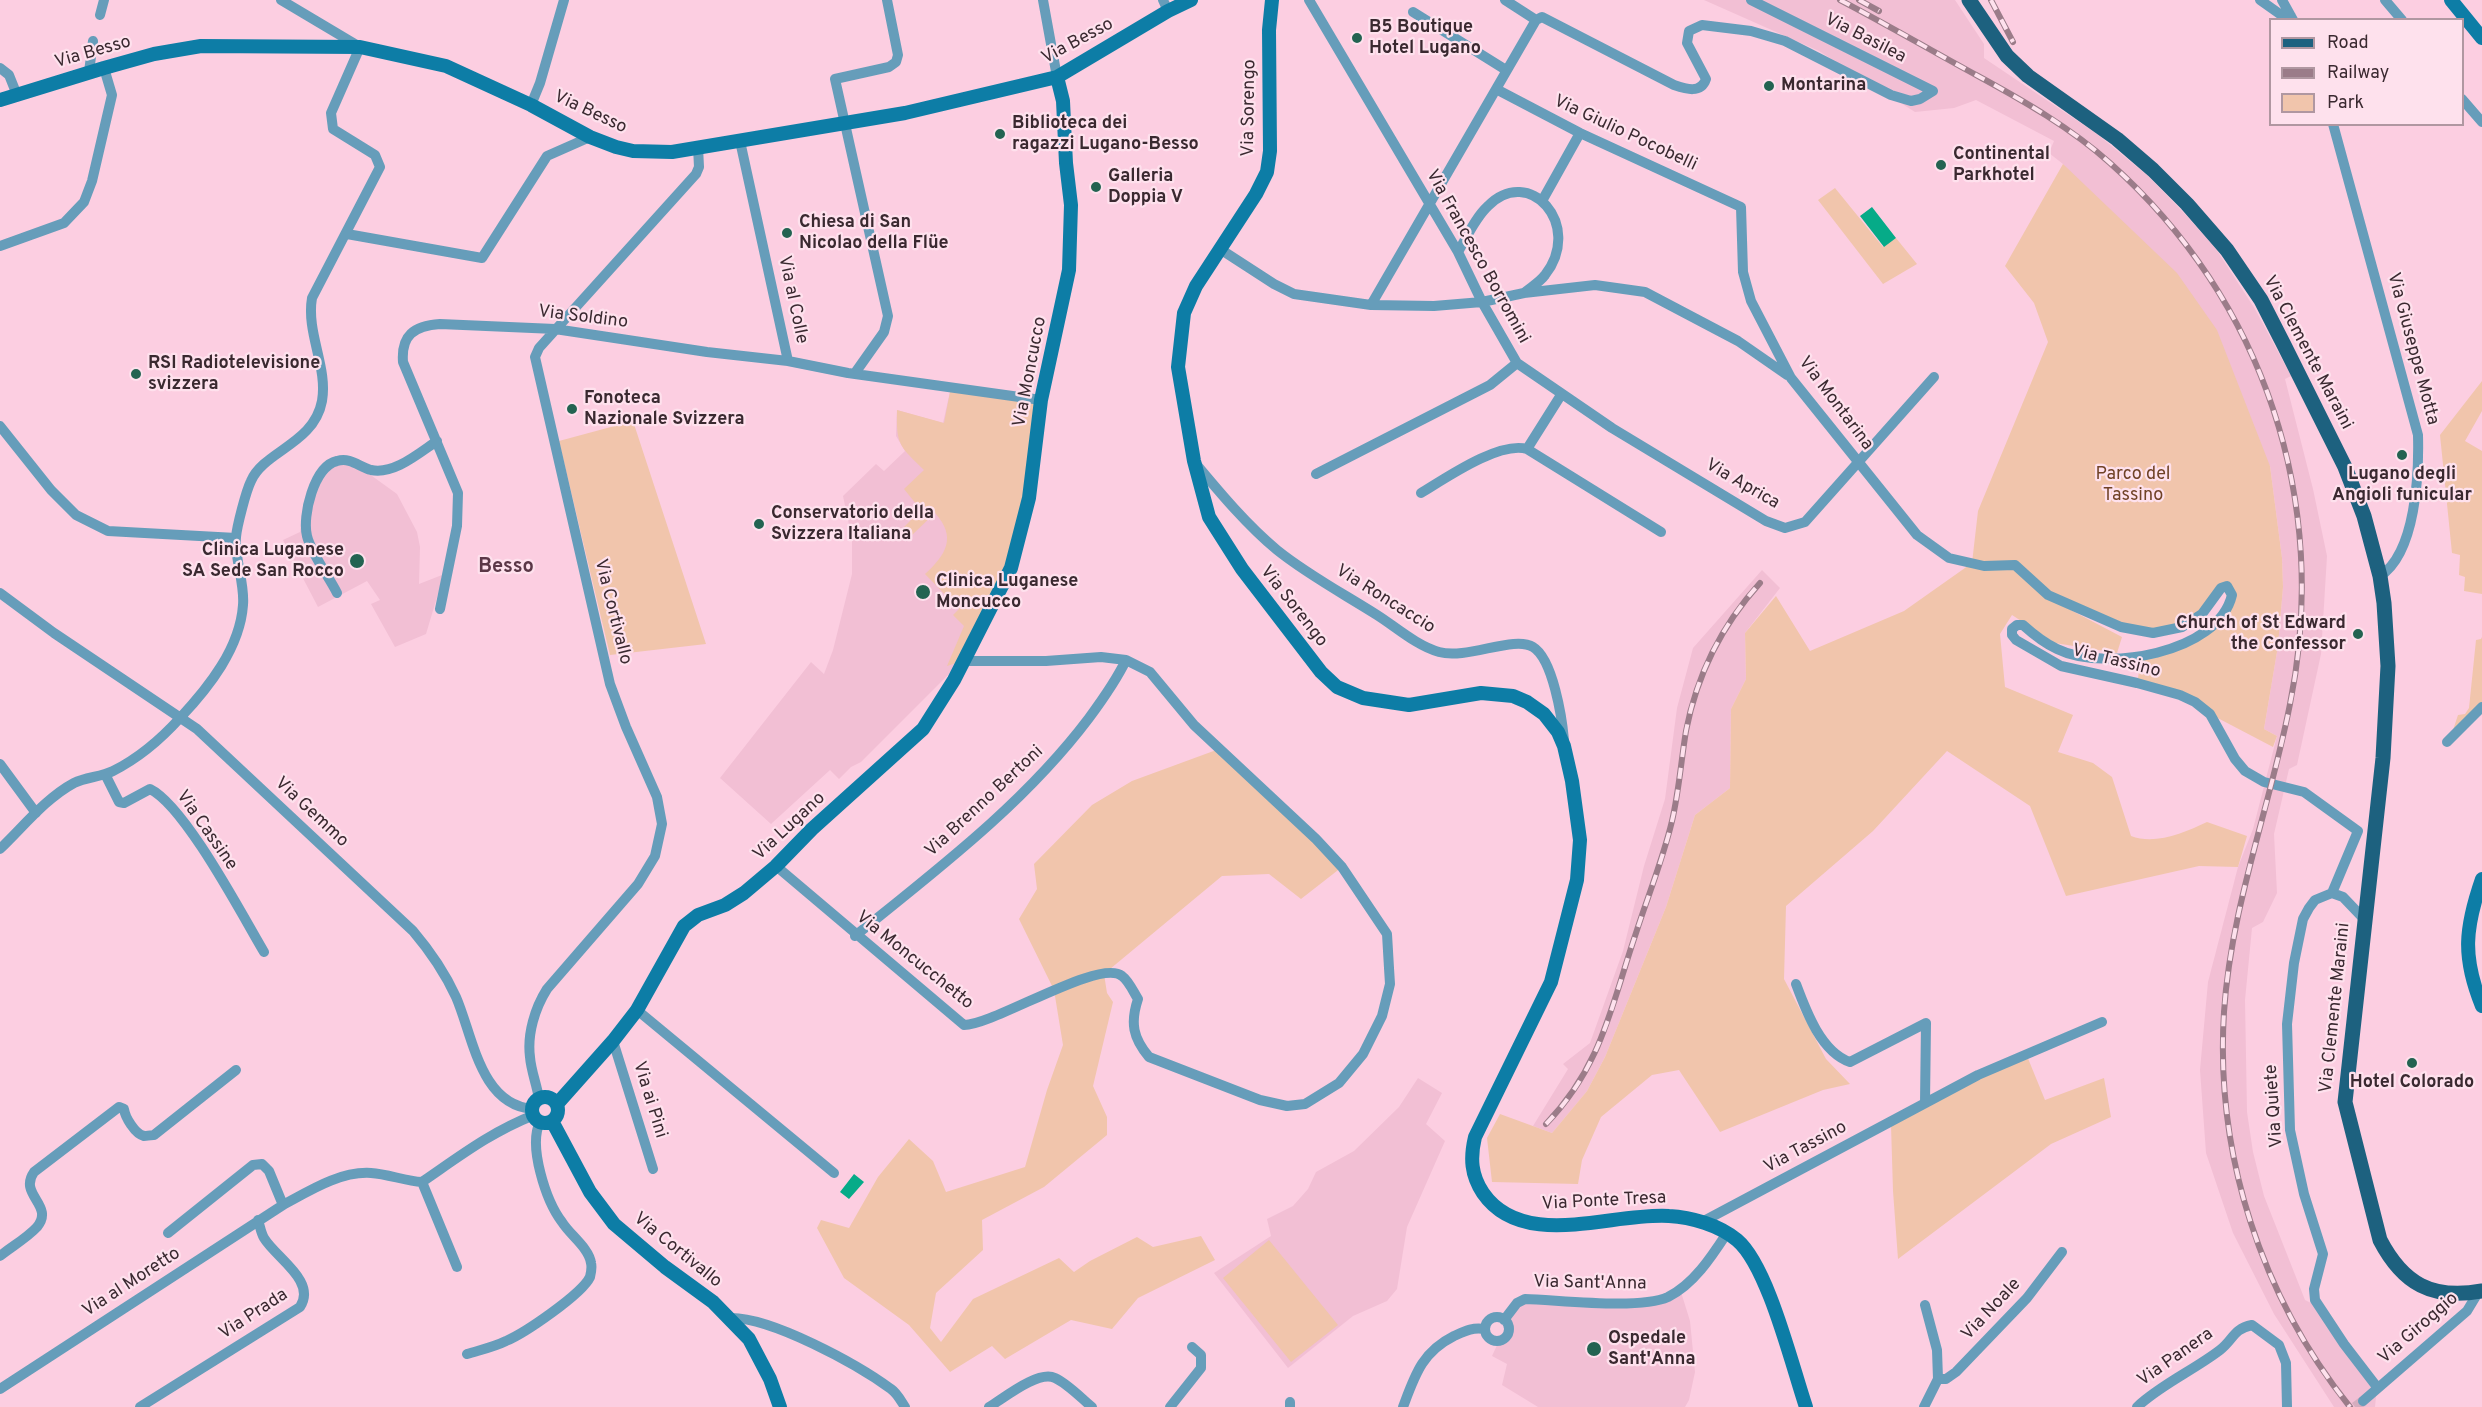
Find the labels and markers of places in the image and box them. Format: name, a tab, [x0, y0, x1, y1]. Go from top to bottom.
place label: B5 Boutique Hotel Lugano	[1369, 17, 1481, 60]
marker: B5 Boutique Hotel Lugano	[1350, 31, 1364, 45]
place label: Montarina	[1781, 75, 1866, 97]
marker: Montarina	[1762, 79, 1776, 93]
place label: Biblioteca dei ragazzi Lugano-Besso	[1012, 113, 1199, 156]
marker: Biblioteca dei ragazzi Lugano-Besso	[993, 127, 1007, 141]
place label: Continental Parkhotel	[1953, 144, 2050, 186]
marker: Continental Parkhotel	[1934, 158, 1948, 172]
place label: Galleria Doppia V	[1108, 166, 1183, 208]
marker: Galleria Doppia V	[1089, 180, 1103, 194]
place label: Chiesa di San Nicolao della Flüe	[799, 212, 949, 254]
marker: Chiesa di San Nicolao della Flüe	[780, 226, 794, 240]
place label: RSI Radiotelevisione svizzera	[148, 353, 320, 395]
marker: RSI Radiotelevisione svizzera	[129, 367, 143, 381]
place label: Fonoteca Nazionale Svizzera	[584, 388, 745, 430]
marker: Fonoteca Nazionale Svizzera	[565, 402, 579, 416]
marker: Lugano degli Angioli funicular	[2395, 448, 2409, 462]
place label: Lugano degli Angioli funicular	[2332, 464, 2472, 506]
place label: Conservatorio della Svizzera Italiana	[771, 503, 934, 546]
marker: Conservatorio della Svizzera Italiana	[752, 517, 766, 531]
place label: Clinica Luganese SA Sede San Rocco	[182, 540, 344, 582]
marker: Clinica Luganese SA Sede San Rocco	[348, 552, 366, 570]
place label: Clinica Luganese Moncucco	[936, 571, 1078, 614]
marker: Clinica Luganese Moncucco	[914, 583, 932, 601]
place label: Church of St Edward the Confessor	[2176, 613, 2346, 656]
marker: Church of St Edward the Confessor	[2351, 627, 2365, 641]
marker: Hotel Colorado	[2405, 1056, 2419, 1070]
place label: Hotel Colorado	[2350, 1072, 2474, 1094]
place label: Ospedale Sant'Anna	[1608, 1328, 1695, 1370]
marker: Ospedale Sant'Anna	[1585, 1340, 1603, 1358]

